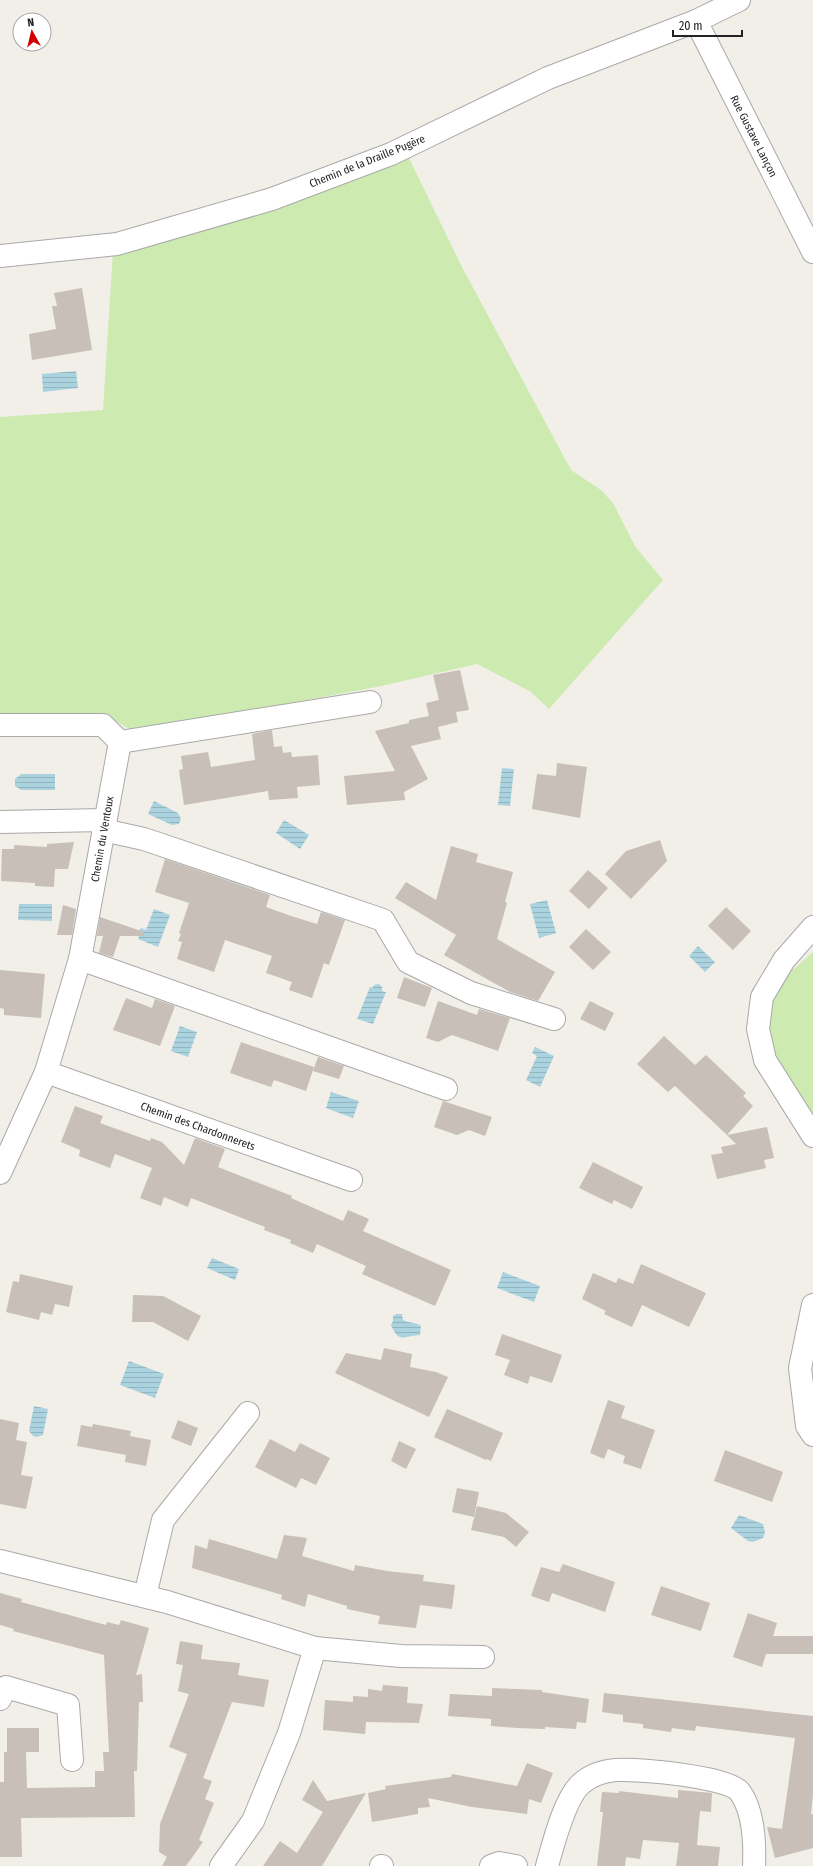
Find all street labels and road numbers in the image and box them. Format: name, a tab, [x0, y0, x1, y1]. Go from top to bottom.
street label: Rue Gustave Lançon	[727, 93, 780, 179]
street label: Chemin de la Draille Pugère	[307, 132, 427, 191]
street label: Chemin du Ventoux	[89, 795, 116, 883]
street label: Chemin des Chardonnerets	[139, 1100, 257, 1153]

